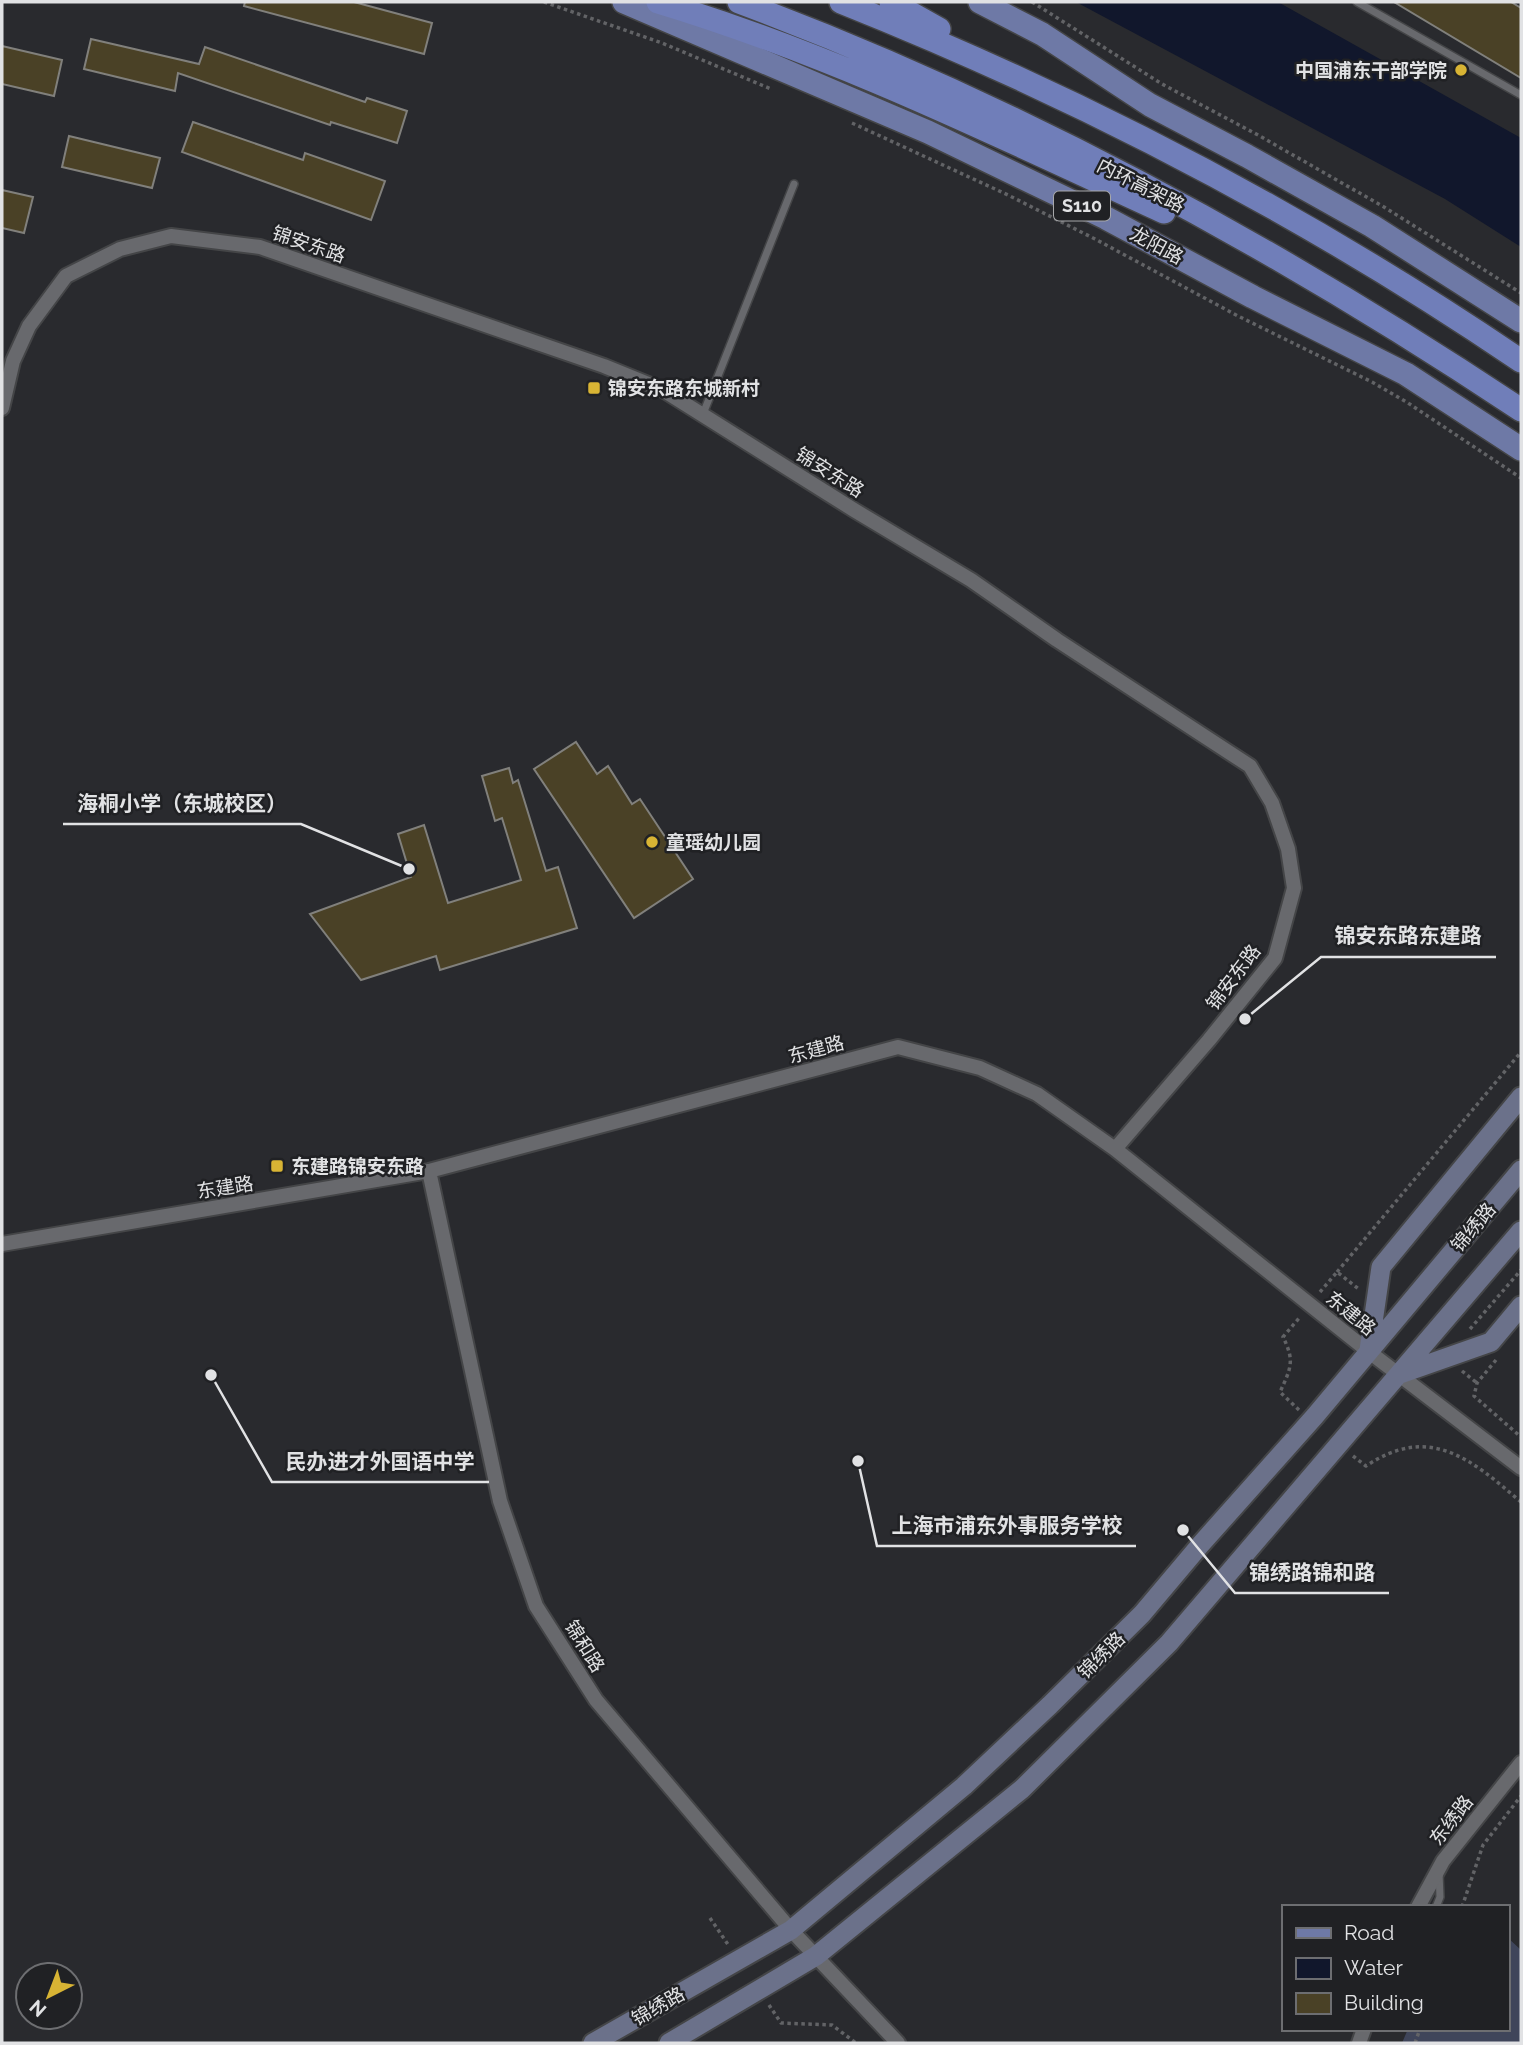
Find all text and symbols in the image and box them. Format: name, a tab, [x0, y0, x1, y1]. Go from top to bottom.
place label: 中国浦东干部学院	[1295, 59, 1447, 81]
marker: 中国浦东干部学院	[1453, 62, 1469, 78]
street label: 内环高架路	[1094, 154, 1188, 216]
road number: S110	[1054, 191, 1110, 220]
street label: 锦安东路	[269, 221, 349, 267]
street label: 龙阳路	[1127, 222, 1187, 268]
place label: 锦安东路东城新村	[608, 377, 760, 399]
marker: 锦安东路东城新村	[586, 380, 602, 396]
street label: 锦安东路	[792, 443, 868, 501]
callout: 海桐小学（东城校区）	[63, 782, 301, 824]
text: 海桐小学（东城校区）	[77, 791, 287, 816]
place label: 童瑶幼儿园	[666, 831, 761, 853]
marker: 童瑶幼儿园	[644, 834, 660, 850]
callout: 锦安东路东建路	[1321, 915, 1496, 957]
text: 锦安东路东建路	[1335, 923, 1482, 948]
street label: 锦安东路	[1201, 940, 1265, 1014]
street label: 东建路	[786, 1031, 846, 1067]
place label: 东建路锦安东路	[291, 1155, 424, 1177]
marker: 东建路锦安东路	[269, 1158, 285, 1174]
street label: 东建路	[195, 1172, 255, 1202]
street label: 锦绣路	[1446, 1198, 1500, 1256]
street label: 东建路	[1322, 1287, 1380, 1339]
callout: 民办进才外国语中学	[272, 1440, 489, 1482]
text: 民办进才外国语中学	[286, 1449, 475, 1474]
callout: 上海市浦东外事服务学校	[877, 1504, 1136, 1546]
text: 上海市浦东外事服务学校	[892, 1513, 1123, 1538]
callout: 锦绣路锦和路	[1235, 1551, 1389, 1593]
text: 锦绣路锦和路	[1249, 1560, 1375, 1585]
street label: 锦和路	[561, 1616, 609, 1676]
street label: 锦绣路	[1073, 1627, 1129, 1683]
street label: 东绣路	[1425, 1791, 1477, 1849]
legend	[1282, 1905, 1509, 2031]
text: Road	[1344, 1920, 1394, 1945]
text: Water	[1344, 1955, 1403, 1980]
north arrow	[14, 1961, 84, 2031]
street label: 锦绣路	[628, 1982, 688, 2030]
text: Building	[1344, 1990, 1424, 2015]
text: N	[25, 1996, 50, 2022]

